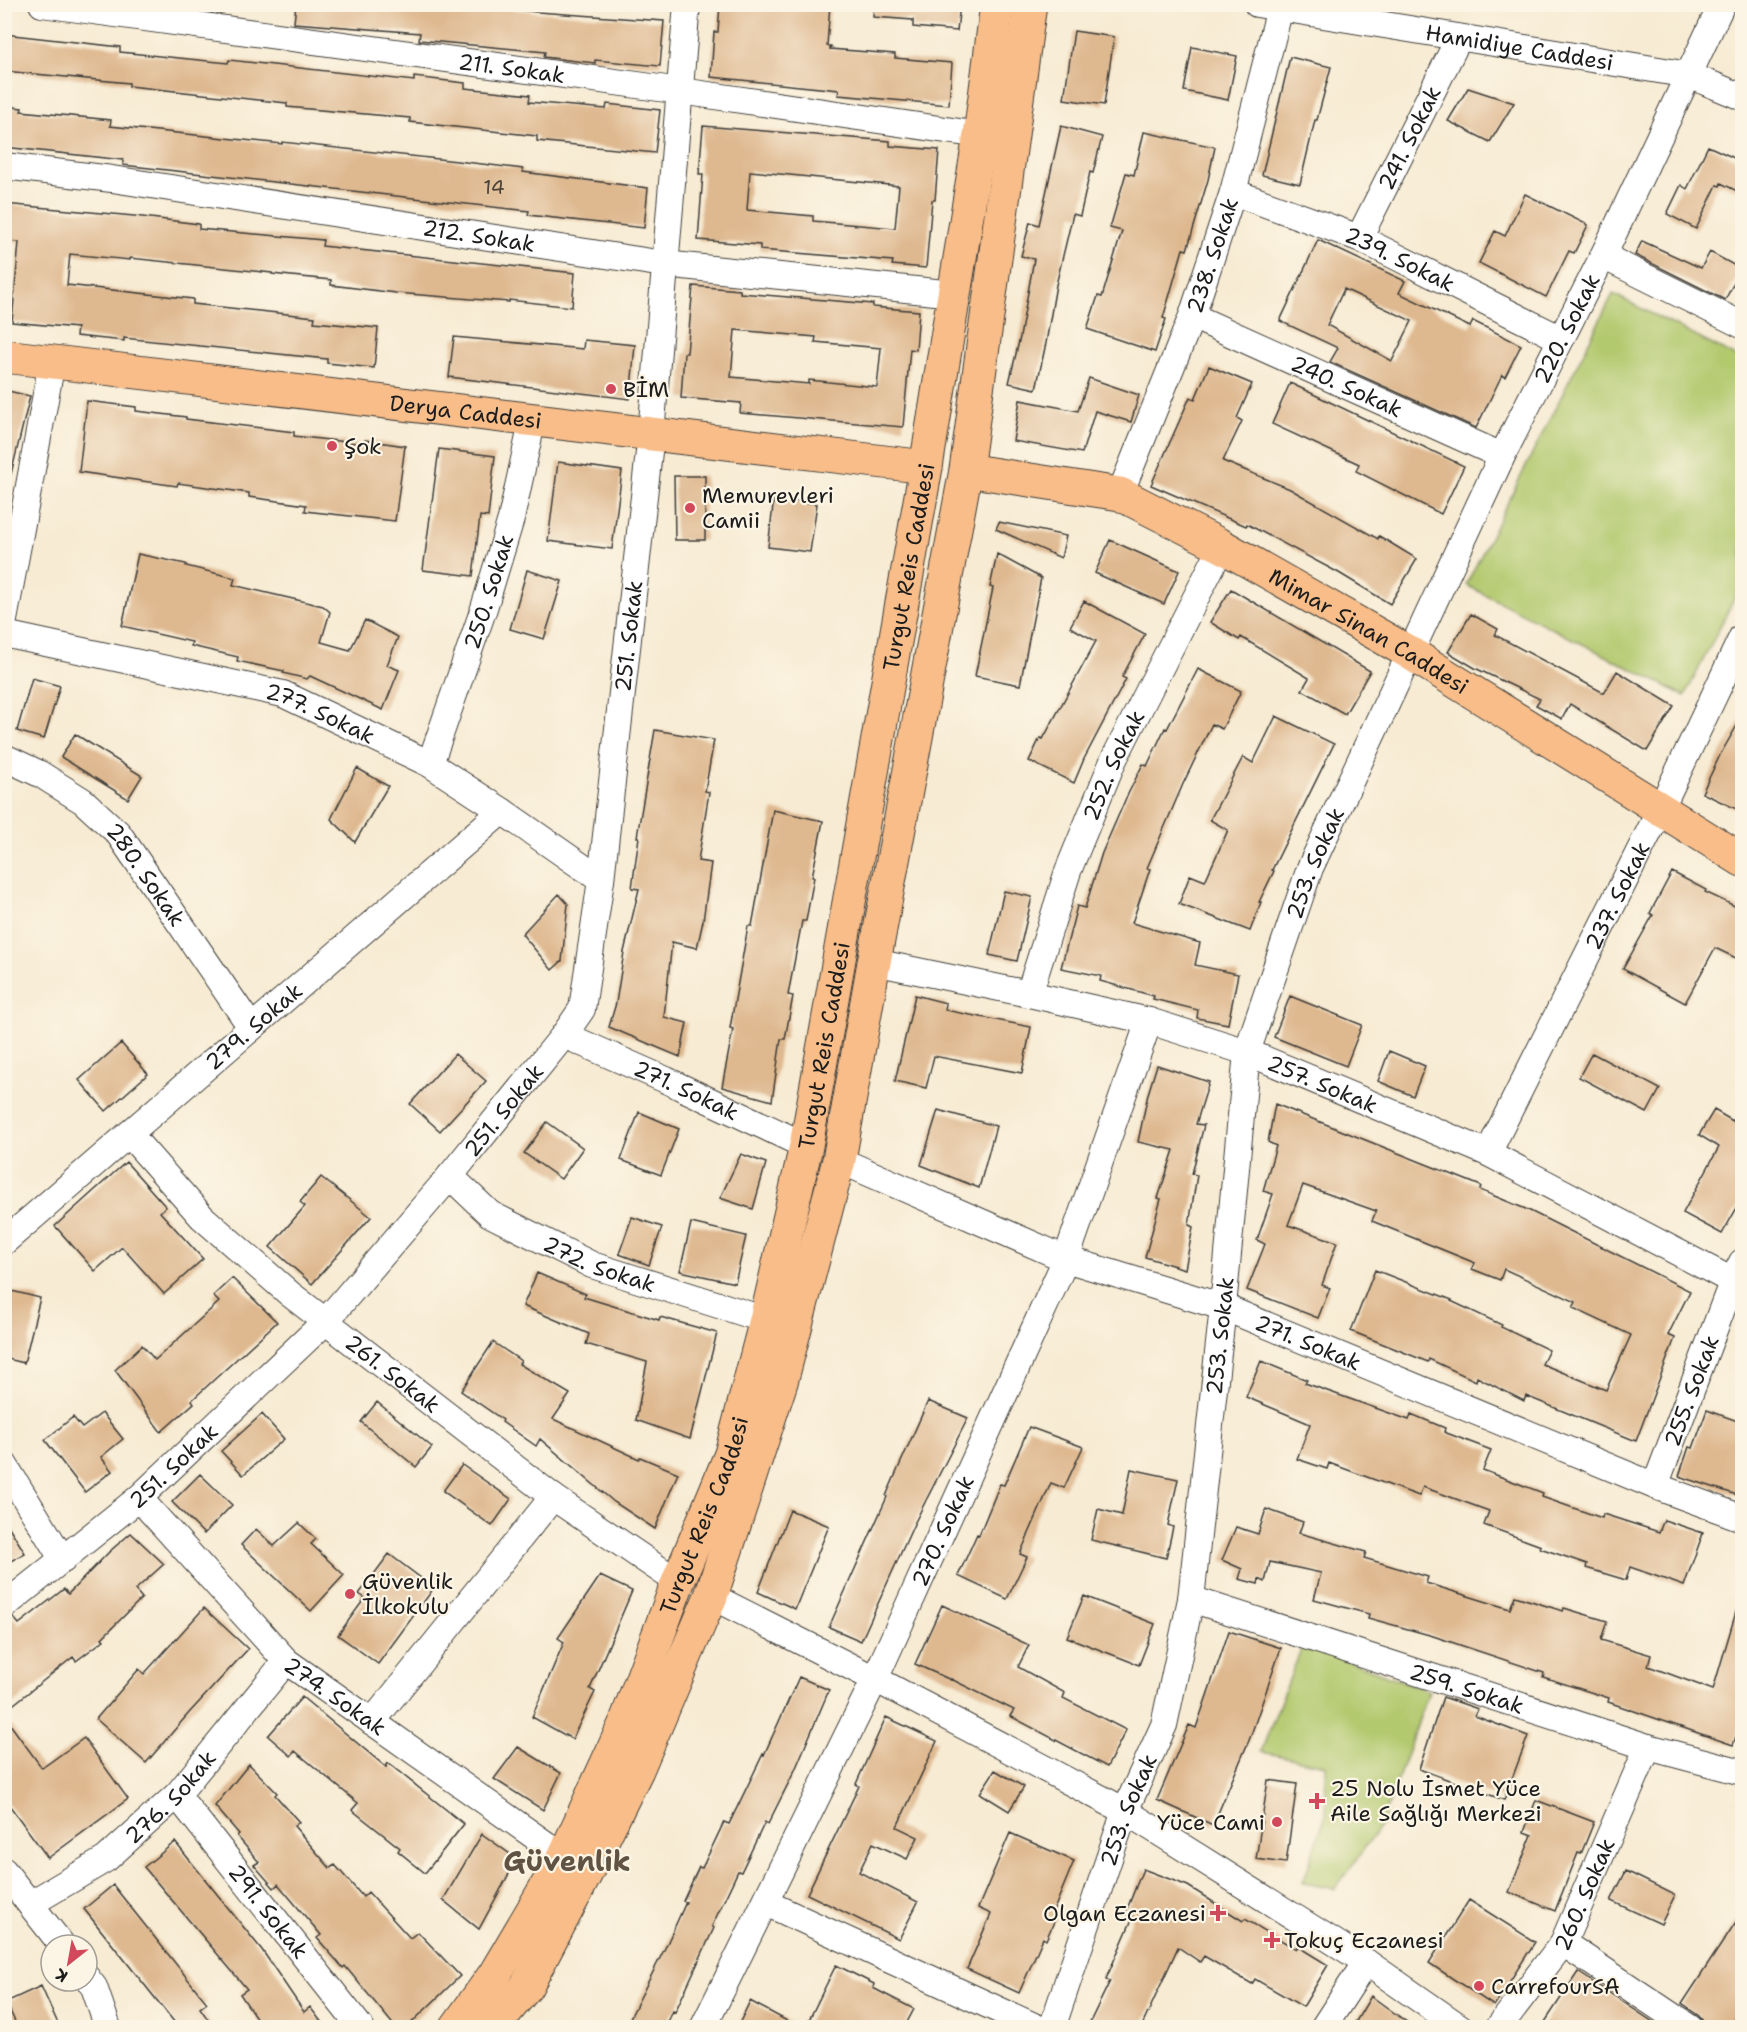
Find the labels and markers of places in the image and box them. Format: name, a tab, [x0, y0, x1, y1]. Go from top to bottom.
place label: BİM	[623, 375, 669, 404]
marker: BİM	[604, 382, 618, 396]
place label: Şok	[344, 432, 382, 461]
marker: Şok	[325, 439, 339, 453]
place label: Memurevleri Camii	[702, 481, 834, 535]
marker: Memurevleri Camii	[683, 501, 697, 515]
place label: Güvenlik İlkokulu	[362, 1567, 454, 1621]
marker: Güvenlik İlkokulu	[343, 1587, 357, 1601]
place label: 25 Nolu İsmet Yüce Aile Sağlığı Merkezi	[1330, 1774, 1542, 1828]
marker: 25 Nolu İsmet Yüce Aile Sağlığı Merkezi	[1308, 1792, 1326, 1810]
place label: Yüce Cami	[1157, 1808, 1265, 1837]
marker: Yüce Cami	[1270, 1815, 1284, 1829]
place label: Olgan Eczanesi	[1043, 1899, 1206, 1928]
marker: Olgan Eczanesi	[1211, 1906, 1225, 1920]
place label: Tokuç Eczanesi	[1284, 1926, 1444, 1955]
marker: Tokuç Eczanesi	[1265, 1933, 1279, 1947]
place label: CarrefourSA	[1491, 1972, 1620, 2001]
marker: CarrefourSA	[1472, 1979, 1486, 1993]

